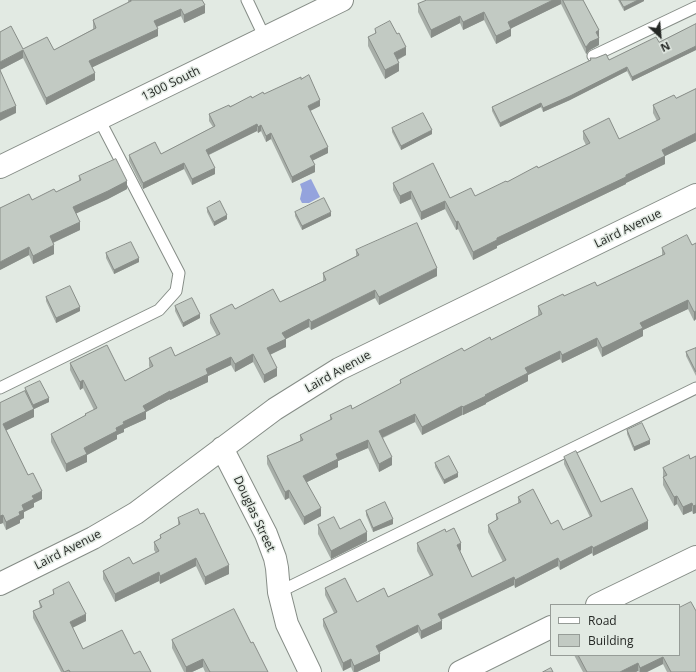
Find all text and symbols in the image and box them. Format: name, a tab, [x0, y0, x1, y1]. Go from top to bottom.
north arrow	[640, 16, 680, 56]
text: N	[658, 39, 673, 56]
street label: 1300 South	[139, 64, 203, 104]
street label: Laird Avenue	[592, 207, 664, 251]
street label: Laird Avenue	[303, 348, 373, 396]
street label: Douglas Street	[230, 474, 278, 554]
street label: Laird Avenue	[32, 527, 104, 573]
legend	[550, 604, 680, 656]
text: Road	[588, 612, 617, 629]
text: Building	[588, 632, 633, 649]

